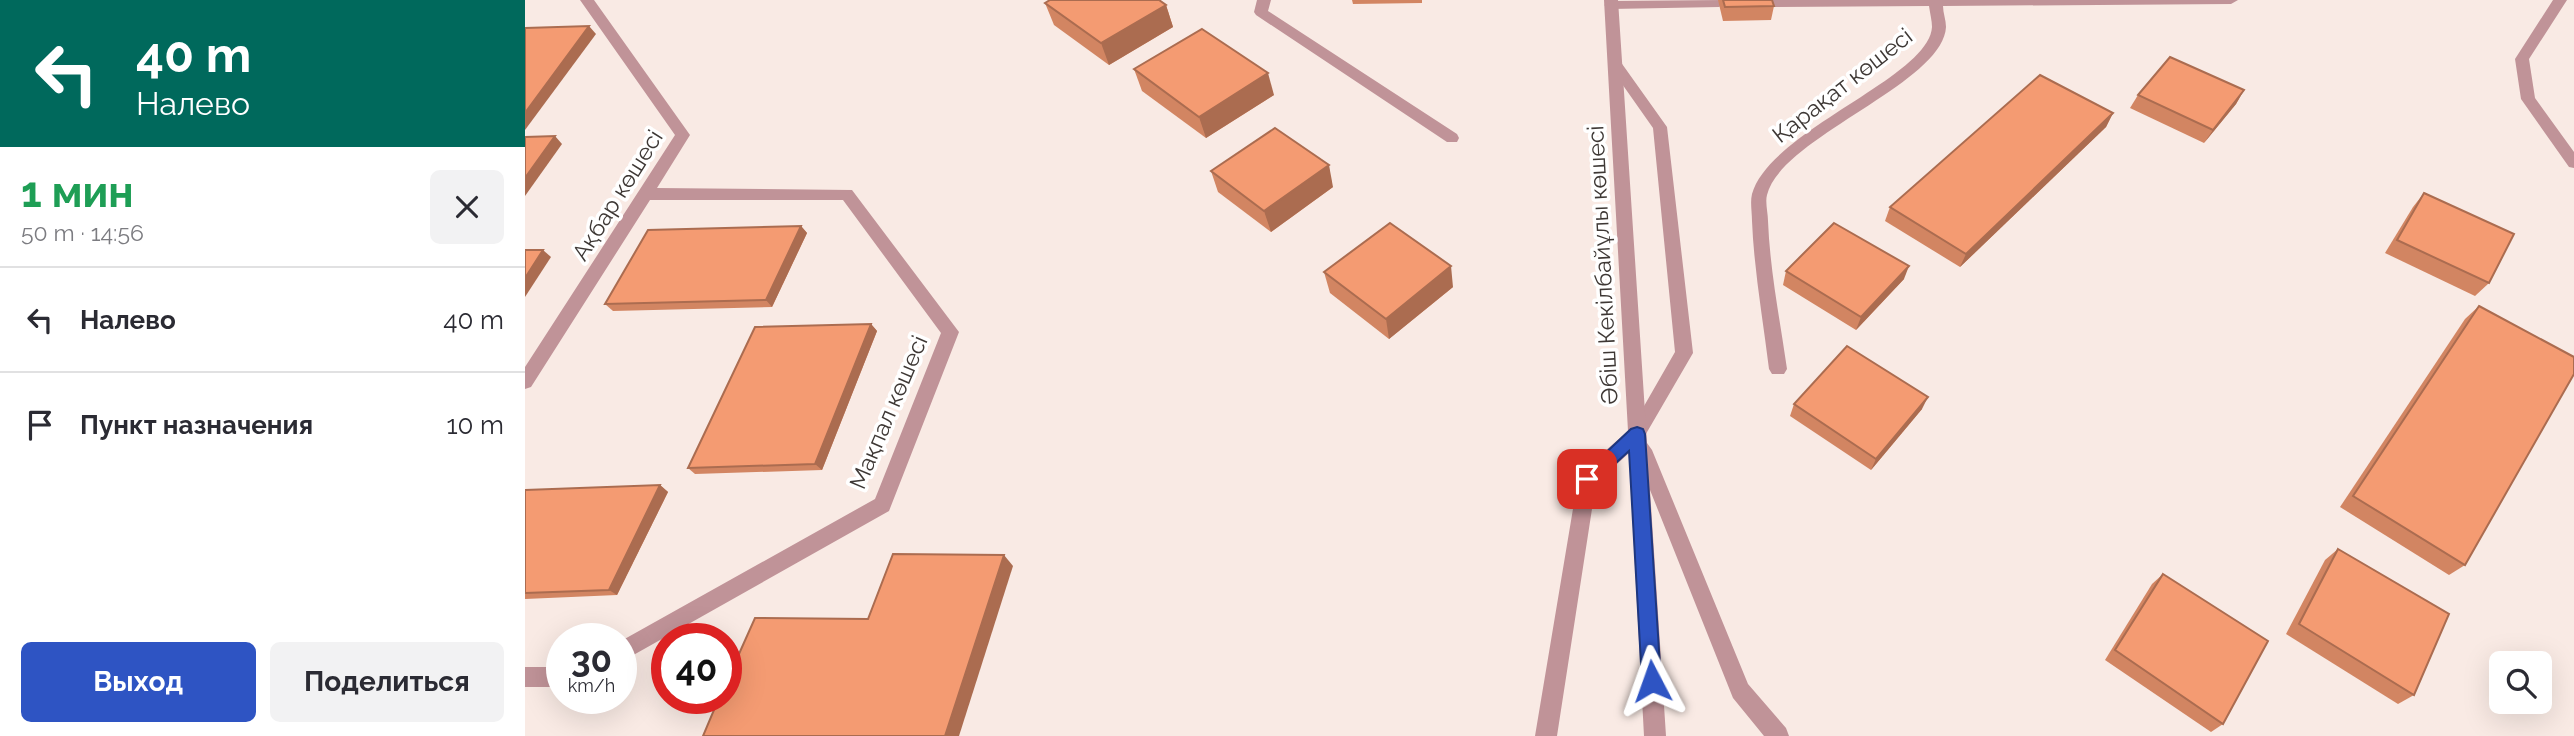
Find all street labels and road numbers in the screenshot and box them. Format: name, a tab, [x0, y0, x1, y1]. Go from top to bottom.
street label: Қарақат көшесі	[1767, 22, 1917, 148]
street label: Ақбар көшесі	[566, 125, 668, 265]
street label: Әбіш Кекілбайұлы көшесі	[1581, 125, 1623, 405]
street label: Мақпал көшесі	[844, 331, 932, 493]

